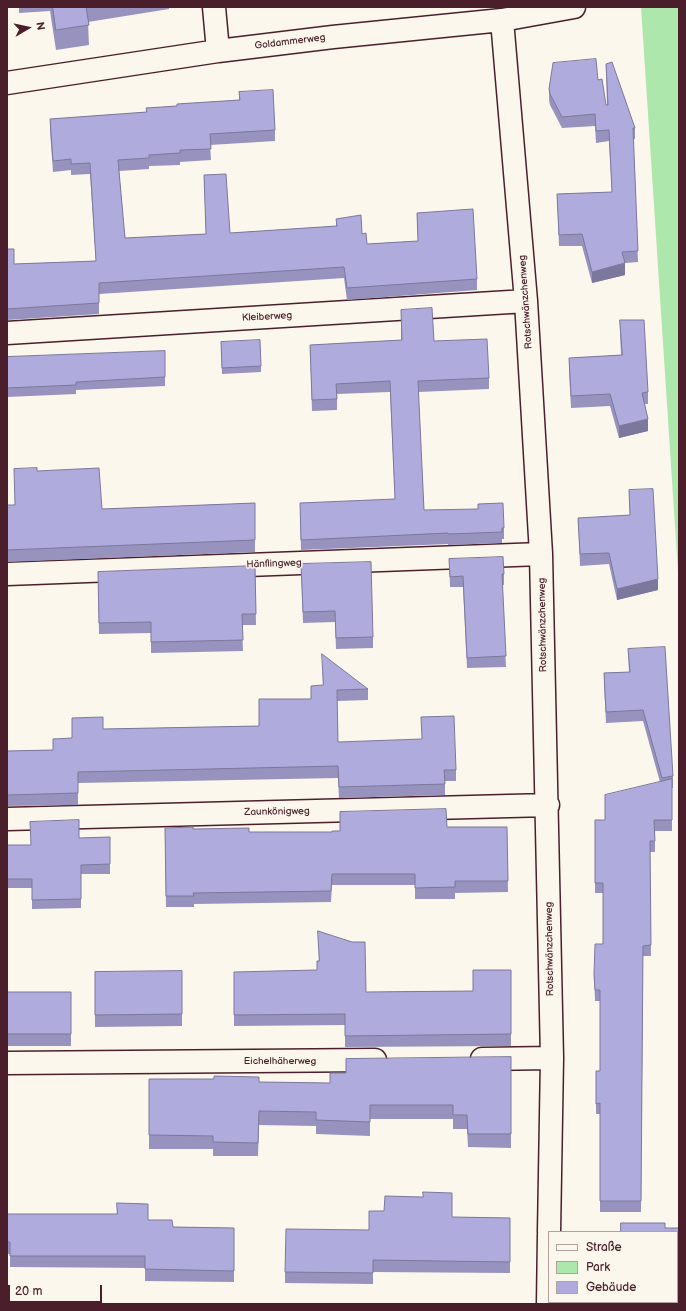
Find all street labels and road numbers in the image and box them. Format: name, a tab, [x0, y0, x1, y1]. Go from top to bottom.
street label: Goldammerweg	[254, 32, 326, 52]
street label: Rotschwänzchenweg	[517, 254, 535, 350]
street label: Kleiberweg	[242, 310, 292, 324]
street label: Hänflingweg	[246, 557, 302, 571]
street label: Rotschwänzchenweg	[536, 578, 550, 672]
street label: Zaunkönigweg	[244, 805, 310, 819]
street label: Rotschwänzchenweg	[543, 902, 557, 996]
street label: Eichelhäherweg	[244, 1055, 316, 1067]

